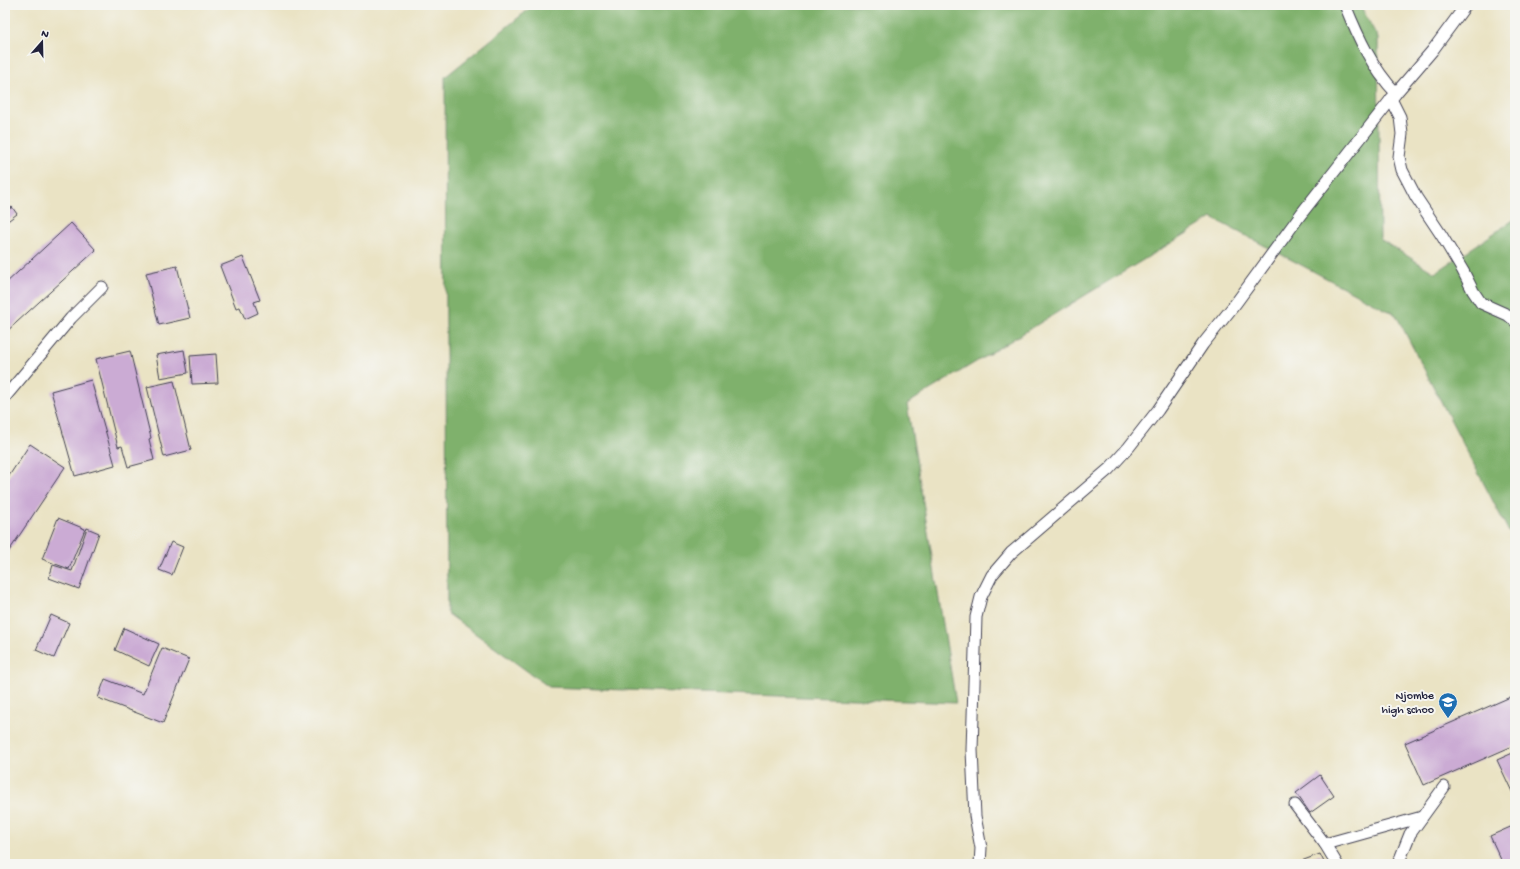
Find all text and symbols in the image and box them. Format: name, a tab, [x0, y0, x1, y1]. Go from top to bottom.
north arrow	[22, 22, 62, 62]
text: N	[39, 28, 50, 41]
place label: Njombe high schoo	[1381, 690, 1435, 718]
school or university icon: Njombe high schoo	[1437, 691, 1459, 719]

